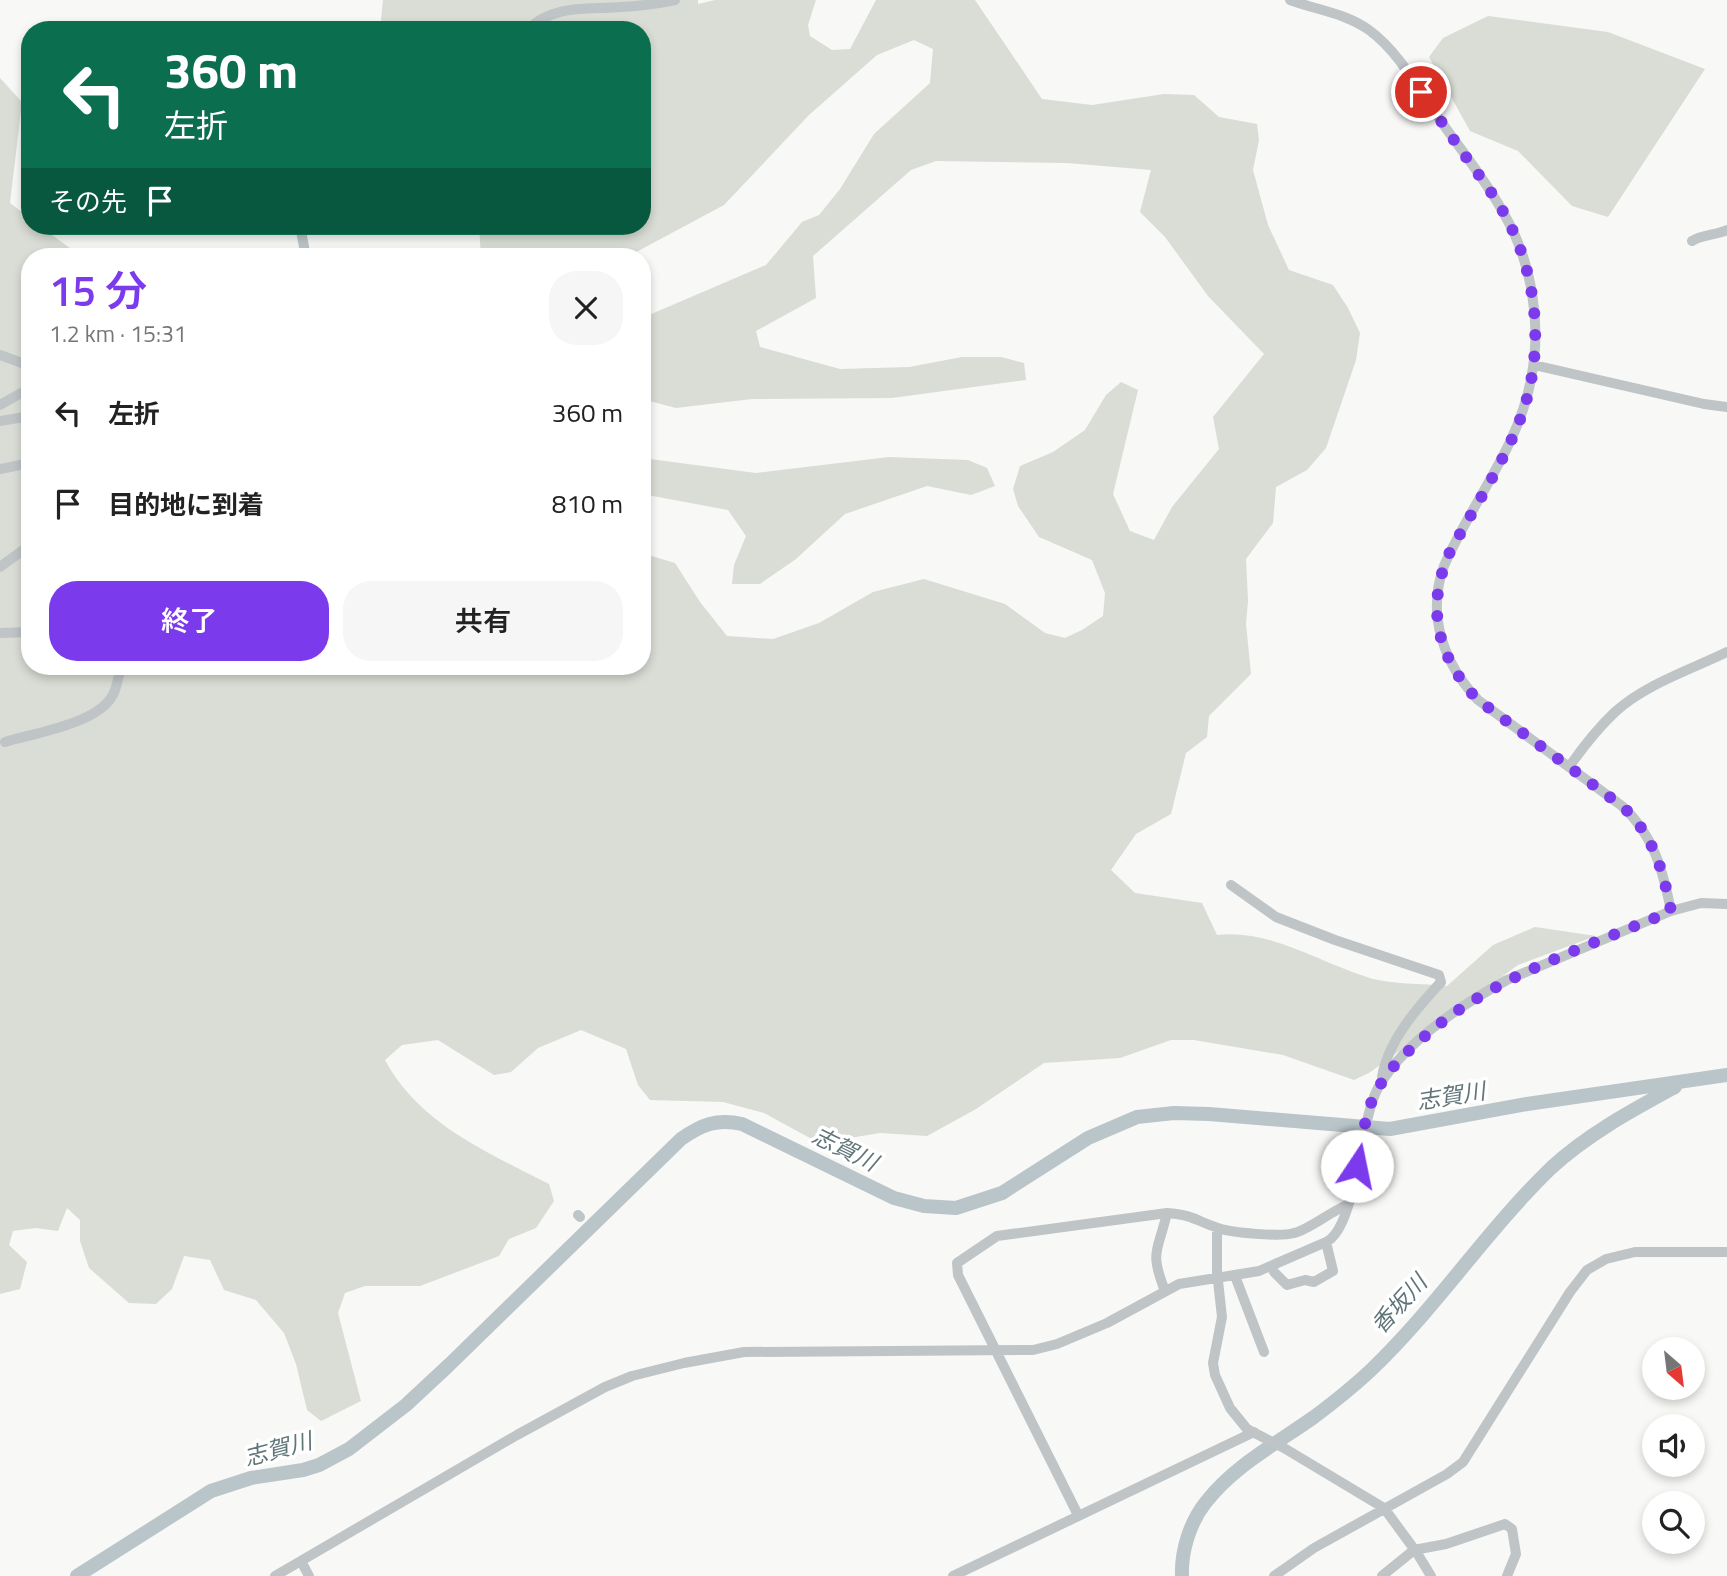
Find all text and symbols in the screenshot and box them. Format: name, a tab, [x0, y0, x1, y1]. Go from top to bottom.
text: 360 m	[164, 32, 298, 107]
icon: left	[49, 49, 140, 140]
pin	[1391, 62, 1451, 122]
icon: arrive	[1402, 73, 1440, 111]
text: 左折	[164, 101, 228, 149]
text: その先	[49, 182, 127, 221]
icon: arrive	[141, 182, 179, 220]
text: 15 分	[49, 258, 147, 322]
button: close	[549, 271, 623, 345]
text: 1.2 km · 15:31	[49, 316, 187, 351]
text: 360 m	[552, 393, 623, 432]
icon: left	[49, 394, 87, 432]
text: 左折	[108, 394, 160, 433]
text: 810 m	[552, 484, 623, 523]
icon: arrive	[49, 485, 87, 523]
text: 目的地に到着	[108, 485, 264, 524]
button: 終了	[49, 581, 329, 661]
button: 共有	[343, 581, 623, 661]
water label: 志賀川	[1414, 1072, 1491, 1118]
water label: 志賀川	[807, 1118, 887, 1181]
position arrow	[1320, 1129, 1394, 1203]
water label: 香坂川	[1363, 1264, 1437, 1341]
north arrow	[1642, 1337, 1704, 1400]
map controls	[1642, 1337, 1705, 1554]
button: sound	[1642, 1414, 1705, 1477]
water label: 志賀川	[240, 1422, 319, 1474]
button: search	[1642, 1491, 1705, 1554]

